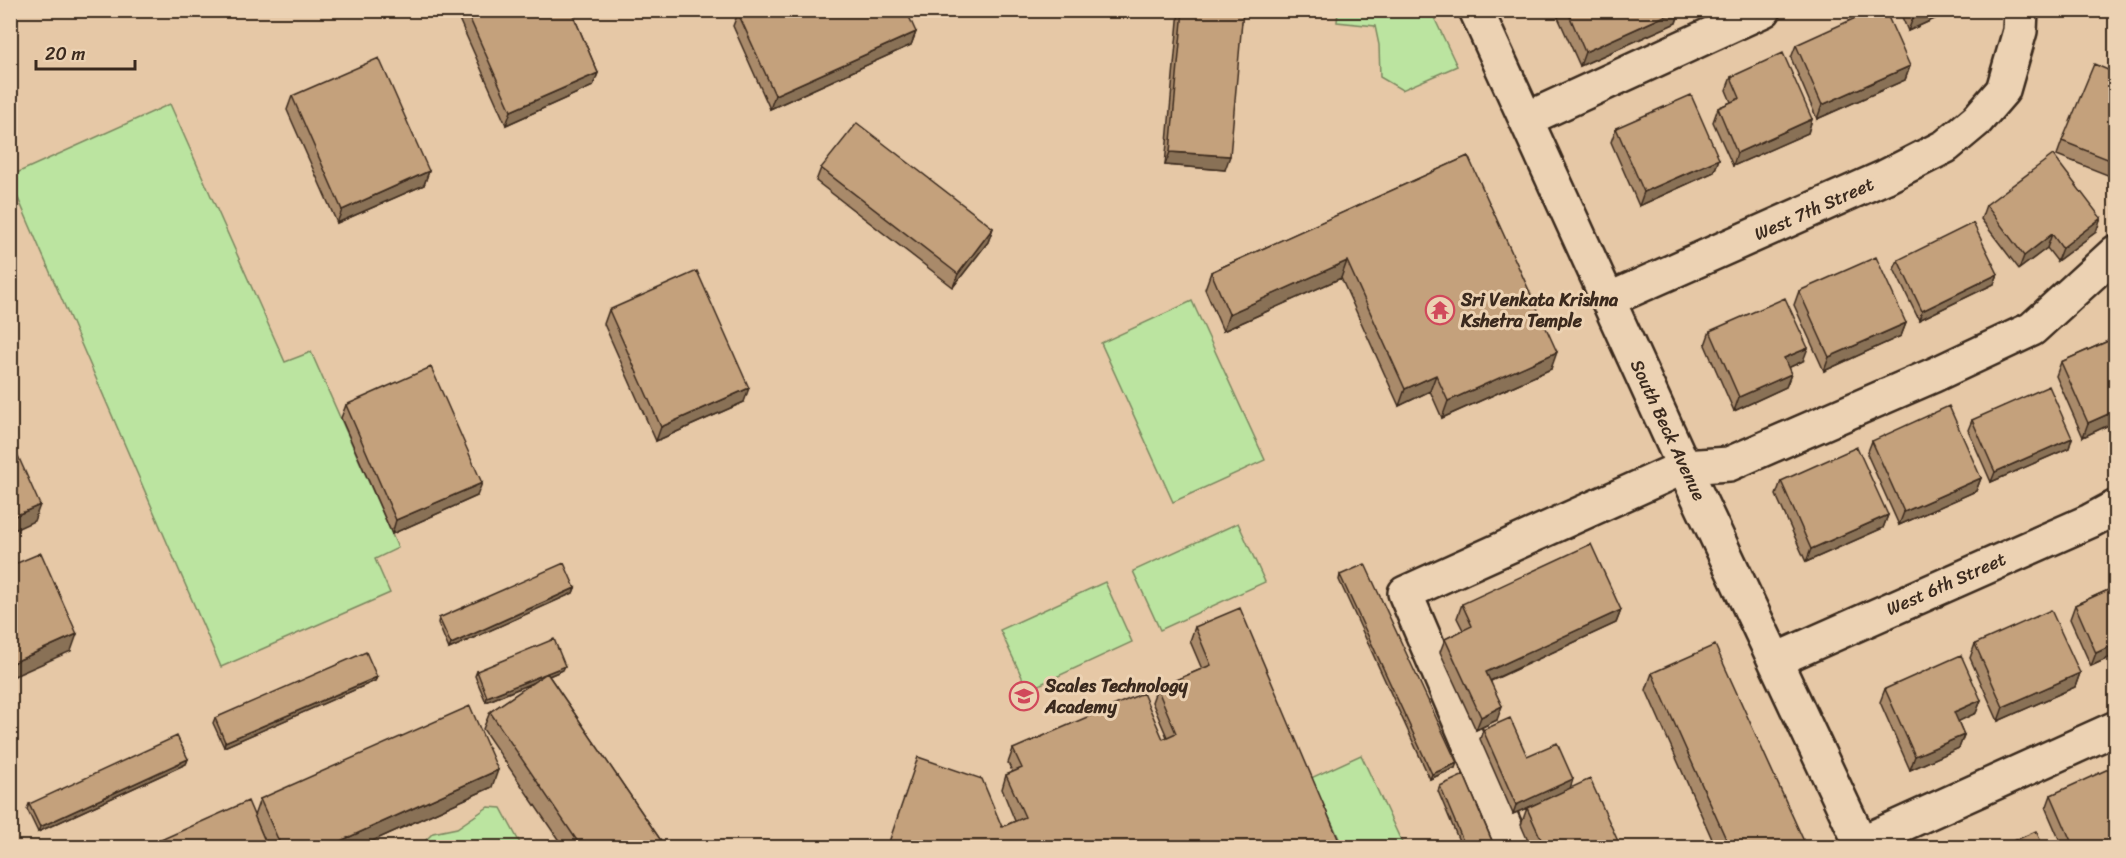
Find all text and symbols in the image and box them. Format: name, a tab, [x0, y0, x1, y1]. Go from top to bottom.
scale bar	[36, 33, 135, 71]
text: 20 m	[45, 38, 85, 70]
street label: West 7th Street	[1749, 168, 1879, 250]
place label: Sri Venkata Krishna Kshetra Temple	[1460, 284, 1619, 337]
temple icon: Sri Venkata Krishna Kshetra Temple	[1424, 294, 1456, 326]
street label: South Beck Avenue	[1621, 354, 1715, 506]
street label: West 6th Street	[1881, 543, 2011, 625]
place label: Scales Technology Academy	[1044, 670, 1189, 723]
school or university icon: Scales Technology Academy	[1008, 680, 1040, 712]

